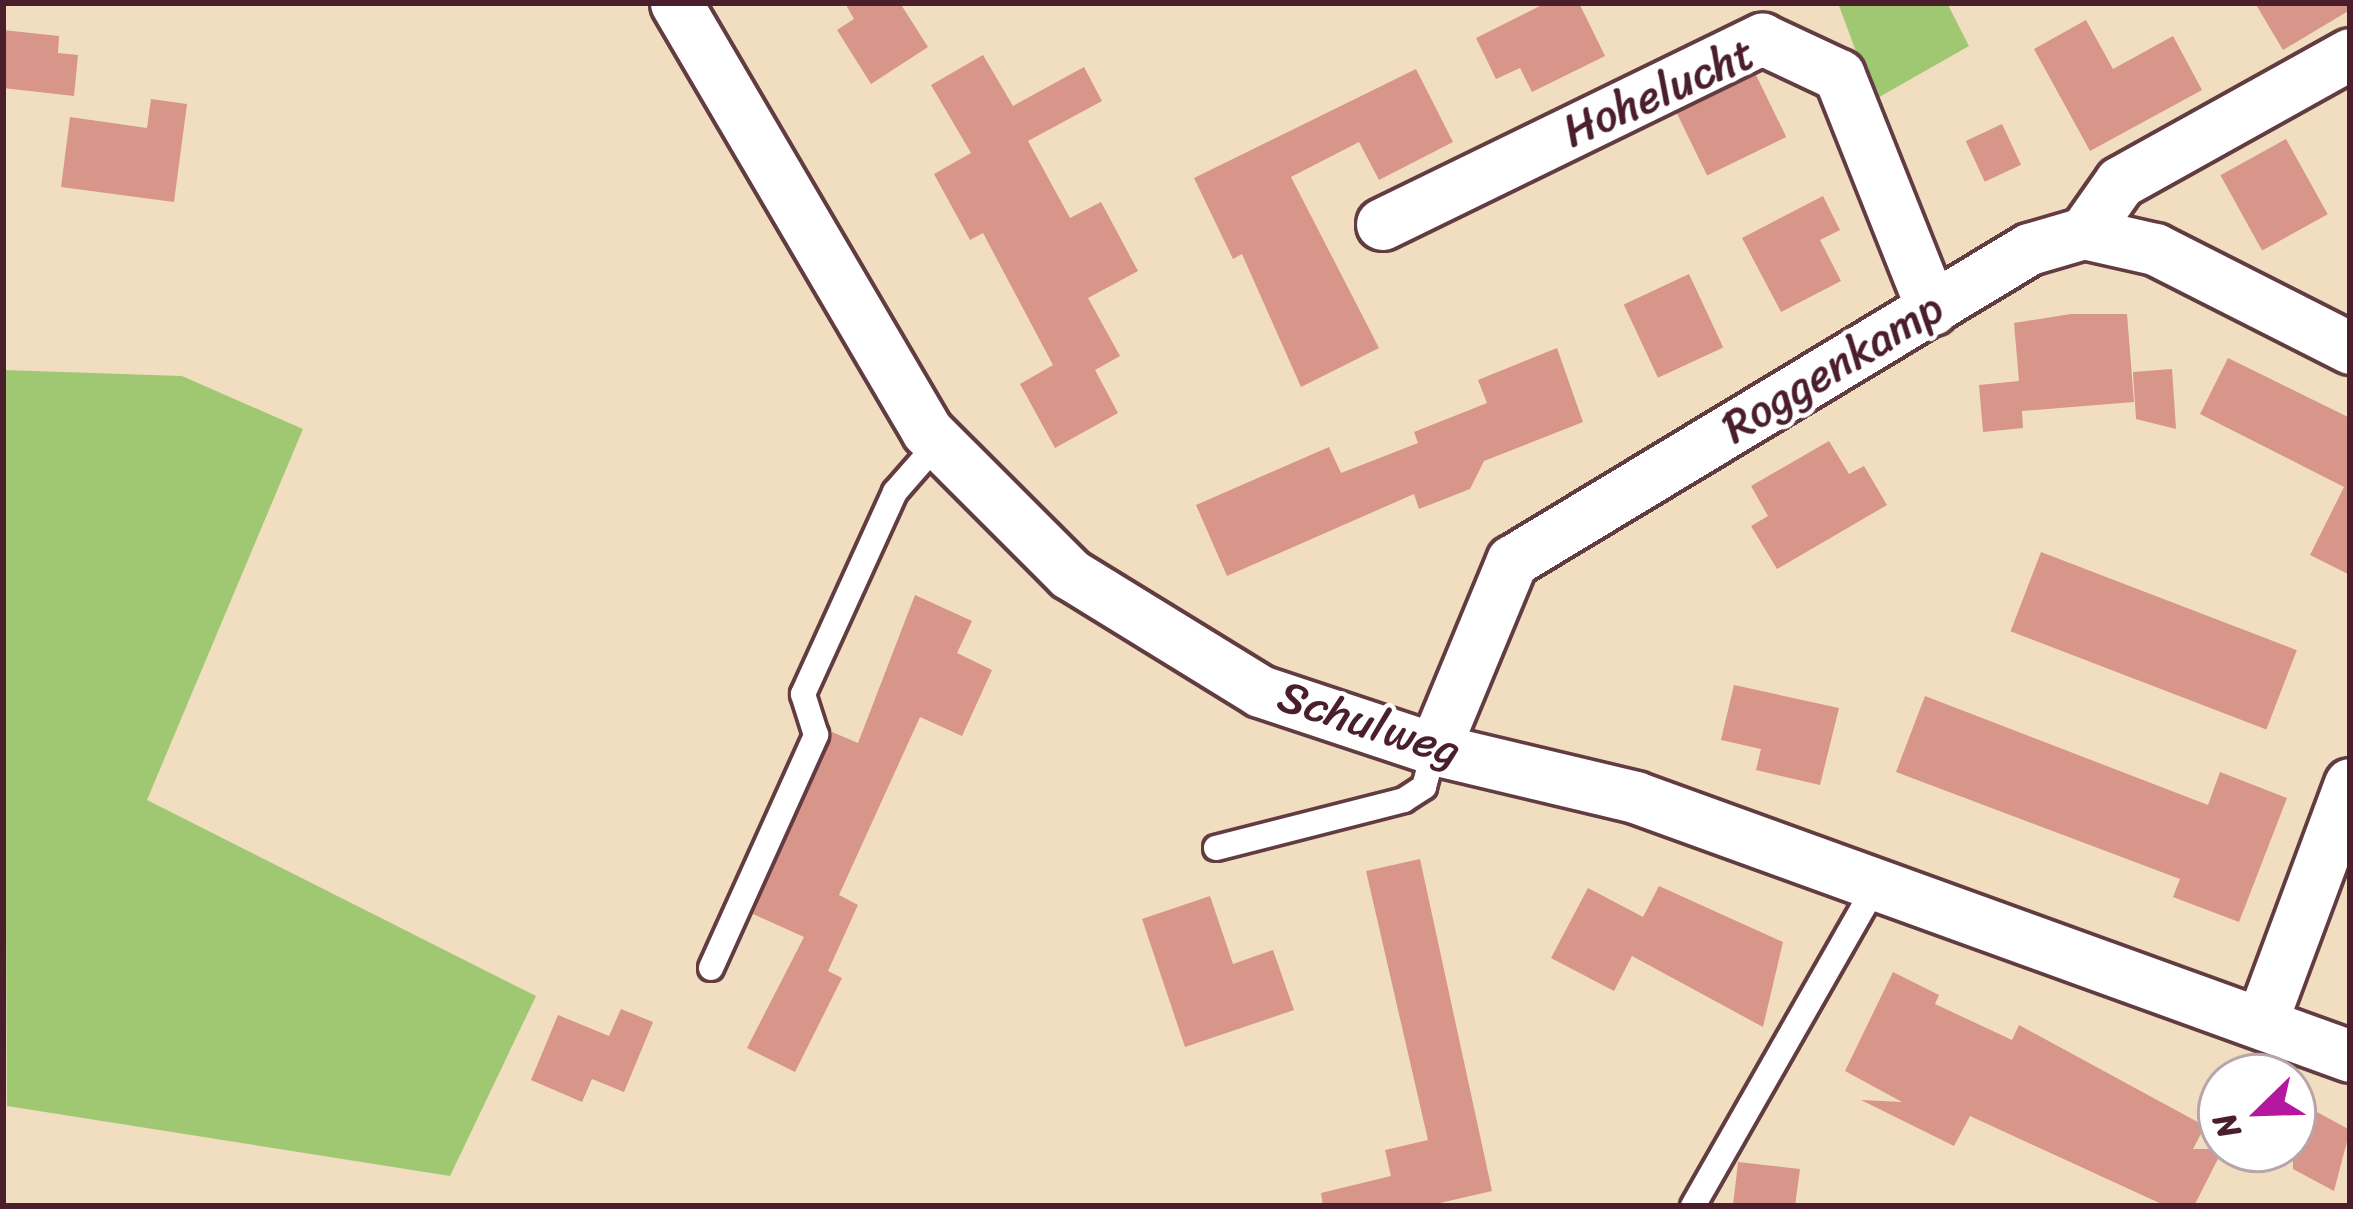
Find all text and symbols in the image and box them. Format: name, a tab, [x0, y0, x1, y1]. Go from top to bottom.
street label: Hohelucht	[1555, 27, 1763, 159]
street label: Roggenkamp	[1713, 281, 1953, 455]
street label: Schulweg	[1271, 669, 1467, 779]
north arrow	[2197, 1053, 2317, 1173]
text: N	[2195, 1104, 2258, 1148]

